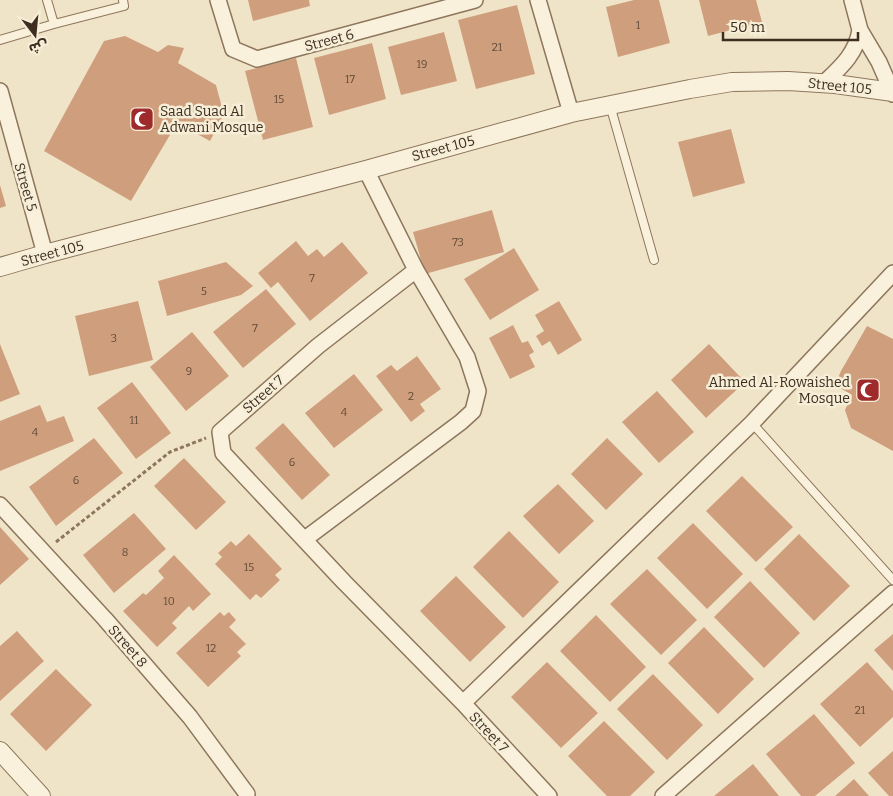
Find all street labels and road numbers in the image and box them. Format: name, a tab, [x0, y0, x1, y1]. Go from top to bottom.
street label: Street 6	[303, 26, 356, 55]
street label: Street 105	[807, 75, 873, 98]
street label: Street 105	[410, 132, 476, 165]
street label: Street 5	[10, 161, 41, 213]
street label: Street 105	[19, 237, 85, 270]
street label: Street 7	[239, 372, 288, 417]
street label: Street 8	[105, 622, 151, 671]
street label: Street 7	[466, 708, 512, 756]

